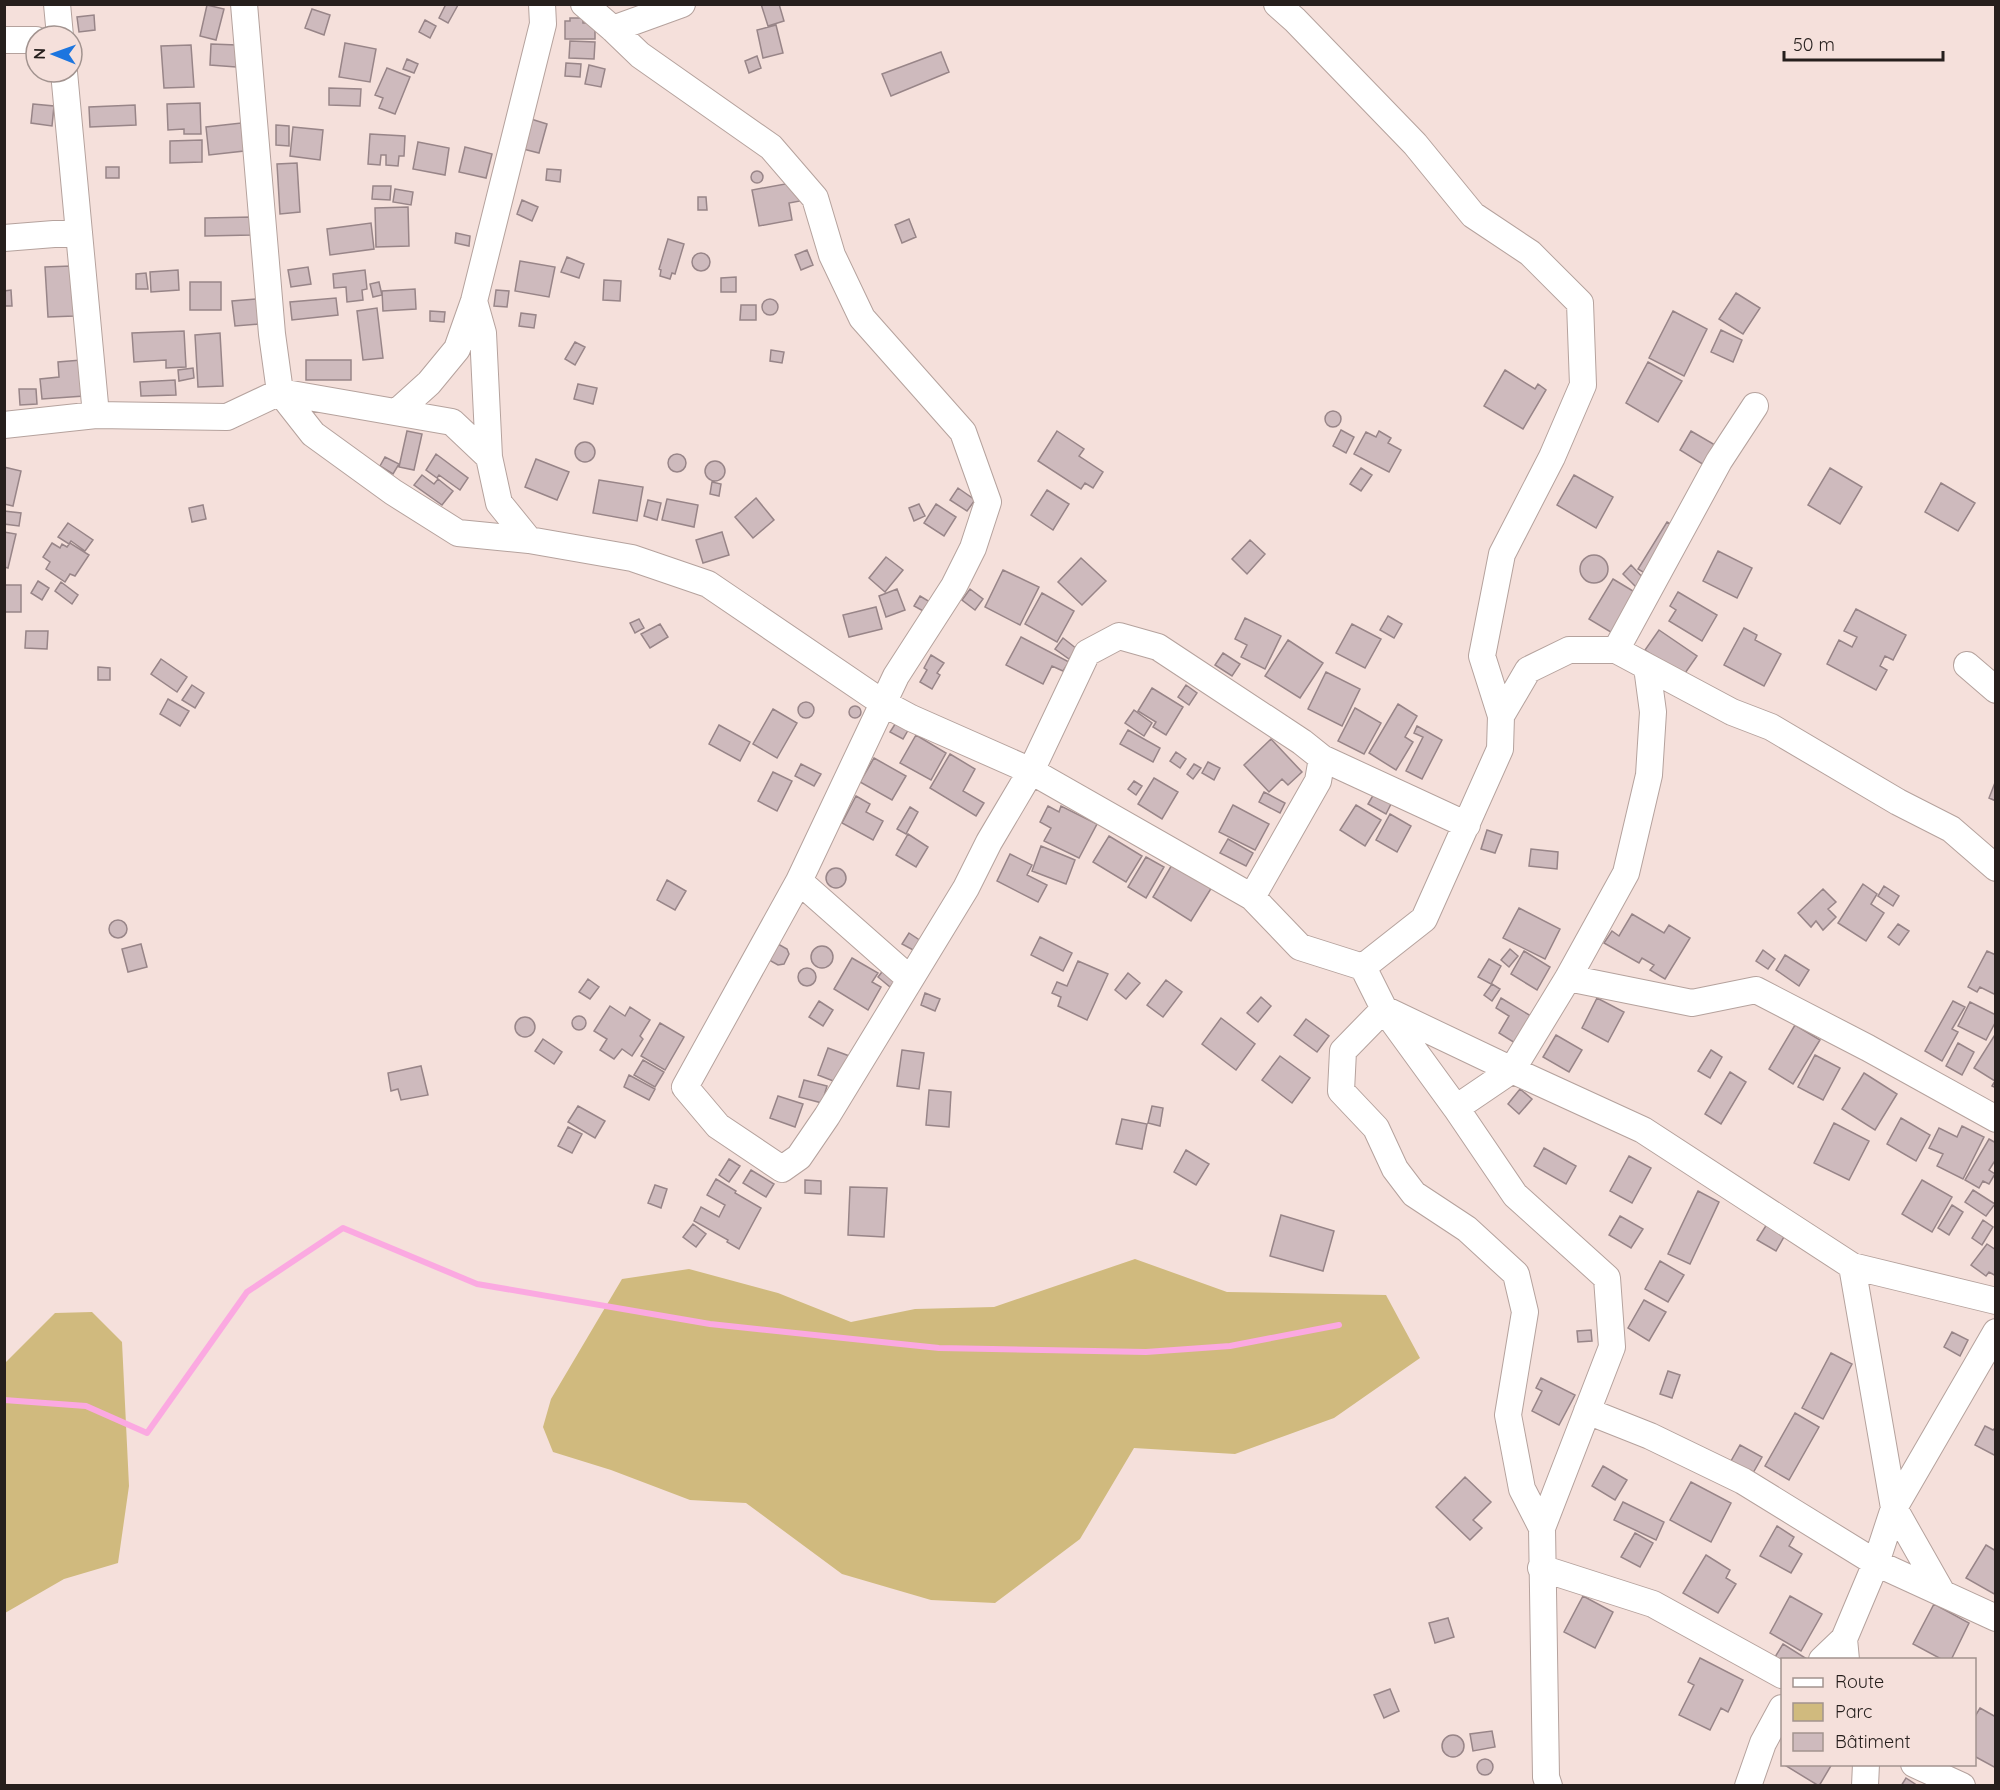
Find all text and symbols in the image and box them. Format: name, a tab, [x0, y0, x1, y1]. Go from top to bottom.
north arrow	[24, 24, 84, 84]
scale bar	[1784, 24, 1943, 62]
text: 50 m	[1793, 33, 1835, 56]
text: N	[29, 48, 49, 60]
legend	[1781, 1658, 1976, 1766]
text: Route	[1835, 1670, 1884, 1693]
text: Parc	[1835, 1700, 1872, 1723]
text: Bâtiment	[1835, 1730, 1911, 1753]

